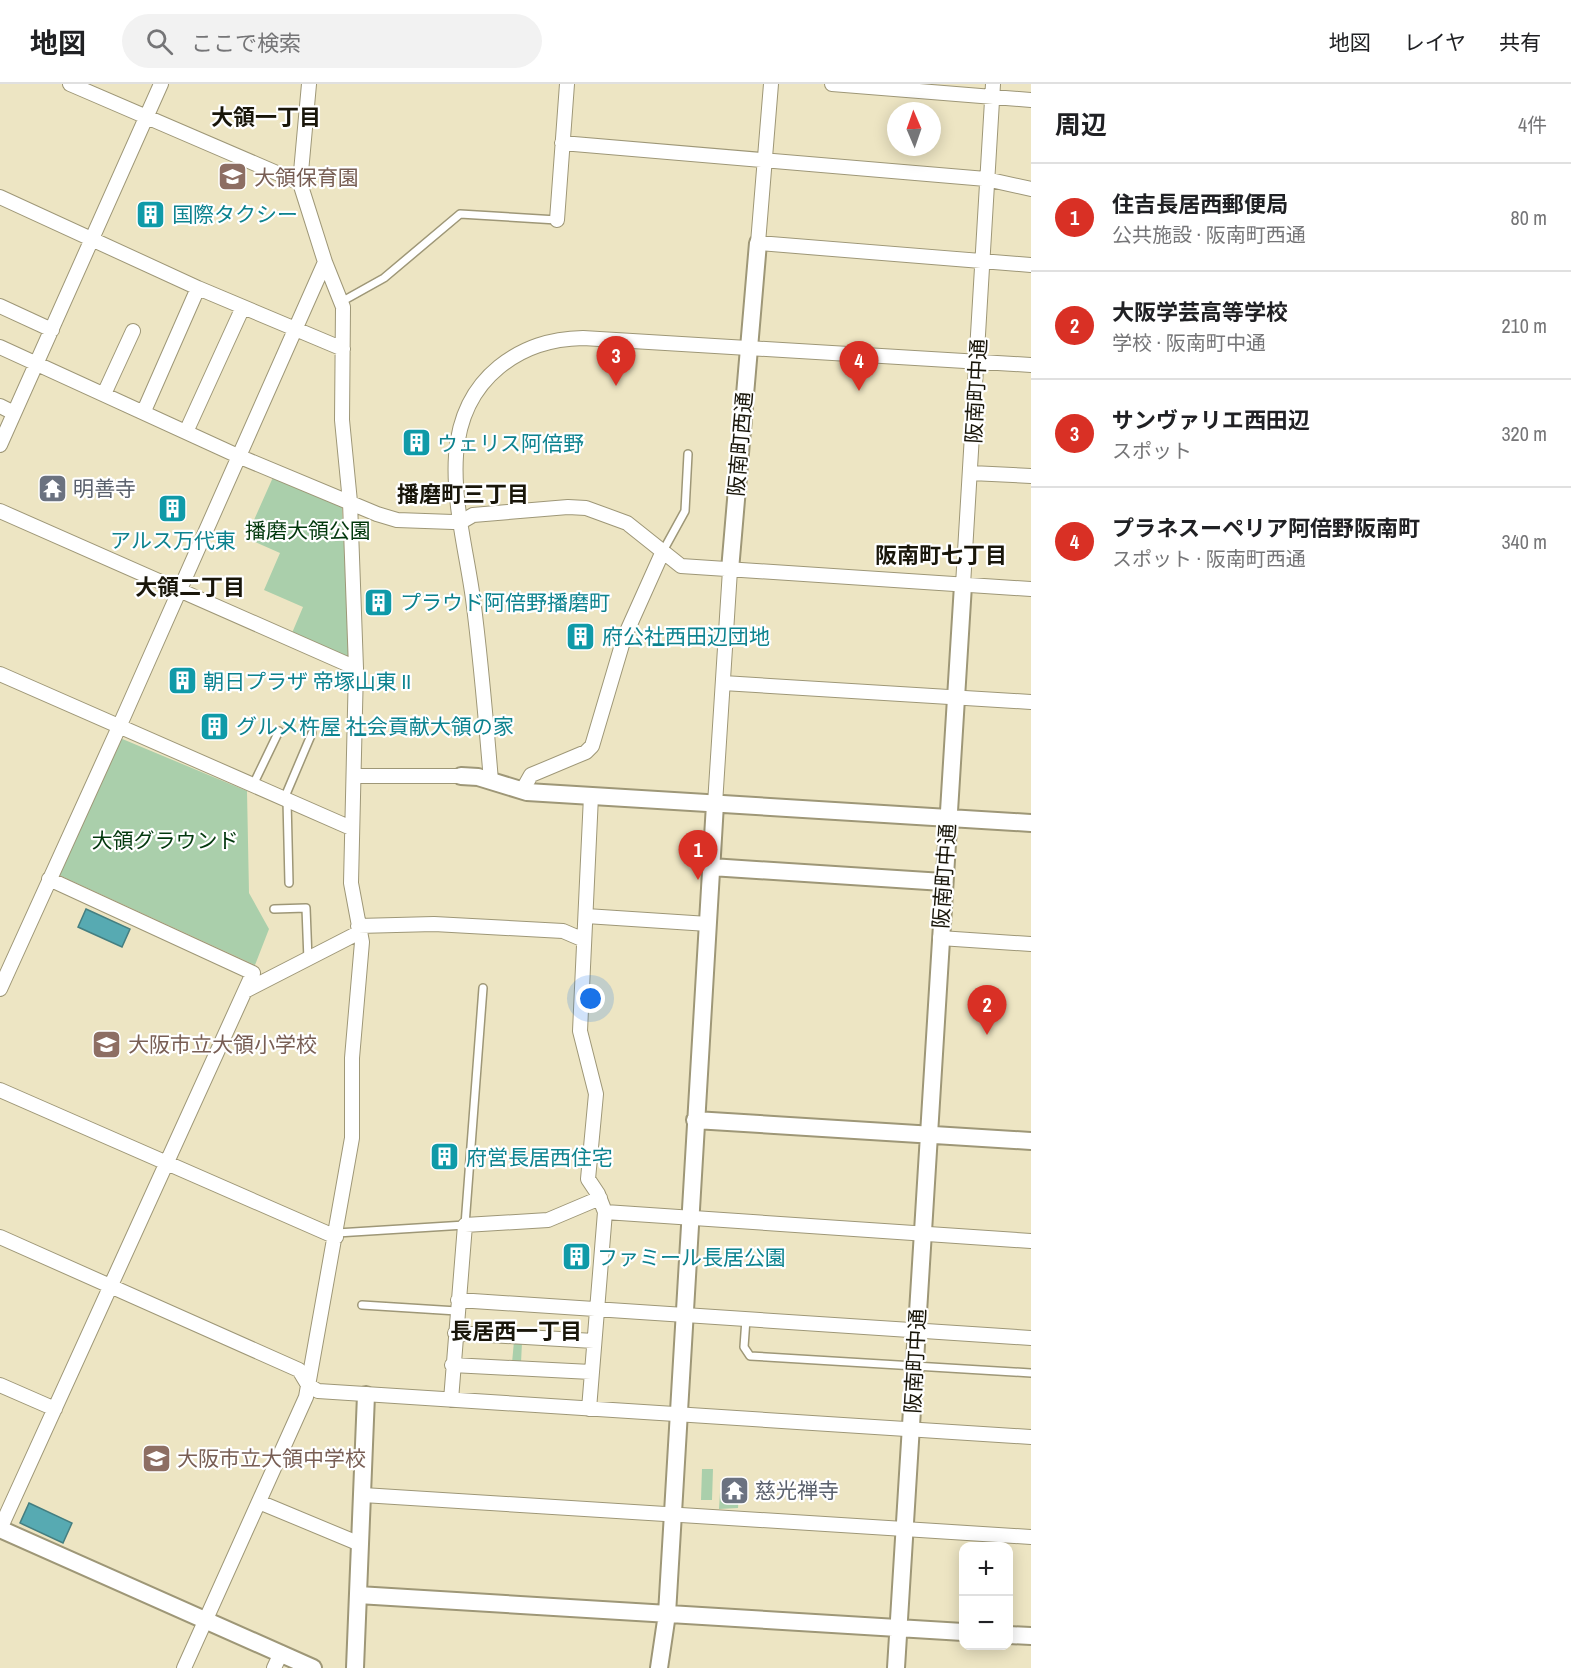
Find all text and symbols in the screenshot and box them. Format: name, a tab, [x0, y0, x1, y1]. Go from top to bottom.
search box	[122, 14, 542, 68]
text: 地図	[30, 24, 86, 62]
icon: search	[143, 25, 176, 58]
text: ここで検索	[191, 28, 301, 58]
text: 地図	[1329, 28, 1371, 57]
text: レイヤ	[1404, 28, 1466, 57]
text: 共有	[1499, 28, 1541, 57]
district label: 大領一丁目	[211, 102, 321, 132]
north arrow	[887, 102, 941, 156]
text: 周辺	[1055, 107, 1107, 142]
text: 4件	[1518, 111, 1547, 138]
school or university icon: 大領保育園	[217, 161, 249, 193]
place label: 大領保育園	[254, 163, 359, 192]
text: 住吉長居西郵便局	[1112, 189, 1288, 219]
building icon: 国際タクシー	[135, 198, 167, 230]
place label: 国際タクシー	[172, 200, 298, 229]
text: 1	[1070, 204, 1079, 231]
text: 80 m	[1511, 204, 1547, 231]
text: 公共施設 · 阪南町西通	[1112, 221, 1306, 248]
text: 大阪学芸高等学校	[1112, 297, 1288, 327]
text: 2	[1070, 312, 1079, 339]
text: 210 m	[1501, 312, 1547, 339]
text: 学校 · 阪南町中通	[1112, 329, 1266, 356]
pin: 3	[596, 336, 636, 386]
street label: 阪南町中通	[959, 338, 993, 444]
pin: 4	[840, 342, 878, 391]
street label: 阪南町西通	[721, 390, 759, 498]
text: サンヴァリエ西田辺	[1112, 405, 1310, 435]
text: 3	[1070, 420, 1079, 447]
text: 320 m	[1501, 420, 1547, 447]
building icon: ウェリス阿倍野	[400, 427, 432, 459]
place label: ウェリス阿倍野	[437, 429, 584, 458]
text: スポット	[1112, 437, 1192, 464]
temple icon: 明善寺	[36, 472, 68, 504]
place label: 明善寺	[73, 474, 136, 503]
district label: 播磨町三丁目	[397, 479, 529, 509]
building icon: アルス万代東	[157, 493, 189, 525]
text: プラネスーペリア阿倍野阪南町	[1112, 513, 1420, 543]
park label: 播磨大領公園	[245, 516, 371, 545]
place label: アルス万代東	[110, 526, 236, 555]
text: 4	[1070, 528, 1079, 555]
text: 340 m	[1501, 528, 1547, 555]
district label: 阪南町七丁目	[875, 540, 1007, 570]
text: スポット · 阪南町西通	[1112, 545, 1306, 572]
district label: 大領二丁目	[135, 572, 245, 602]
building icon: プラウド阿倍野播磨町	[363, 586, 395, 618]
place label: プラウド阿倍野播磨町	[400, 588, 610, 617]
building icon: 府公社西田辺団地	[565, 620, 597, 652]
place label: 府公社西田辺団地	[602, 622, 770, 651]
building icon: 朝日プラザ 帝塚山東 II	[166, 665, 198, 697]
place label: 朝日プラザ 帝塚山東 II	[203, 667, 411, 696]
building icon: グルメ杵屋 社会貢献大領の家	[199, 710, 231, 742]
place label: グルメ杵屋 社会貢献大領の家	[236, 712, 514, 741]
street label: 阪南町中通	[926, 823, 962, 929]
park label: 大領グラウンド	[92, 826, 239, 855]
pin: 1	[678, 830, 718, 880]
your location	[576, 984, 605, 1013]
pin: 2	[968, 986, 1006, 1035]
school or university icon: 大阪市立大領小学校	[91, 1028, 123, 1060]
place label: 大阪市立大領小学校	[128, 1030, 317, 1059]
building icon: 府営長居西住宅	[429, 1141, 461, 1173]
place label: 府営長居西住宅	[466, 1143, 613, 1172]
building icon: ファミール長居公園	[560, 1241, 592, 1273]
place label: ファミール長居公園	[597, 1243, 786, 1272]
street label: 阪南町中通	[898, 1308, 932, 1414]
district label: 長居西一丁目	[450, 1316, 582, 1346]
school or university icon: 大阪市立大領中学校	[140, 1442, 172, 1474]
place label: 大阪市立大領中学校	[177, 1444, 366, 1473]
temple icon: 慈光禅寺	[718, 1474, 750, 1506]
place label: 慈光禅寺	[755, 1476, 839, 1505]
map controls	[959, 1542, 1013, 1650]
button: +	[959, 1542, 1013, 1596]
button: −	[959, 1596, 1013, 1650]

